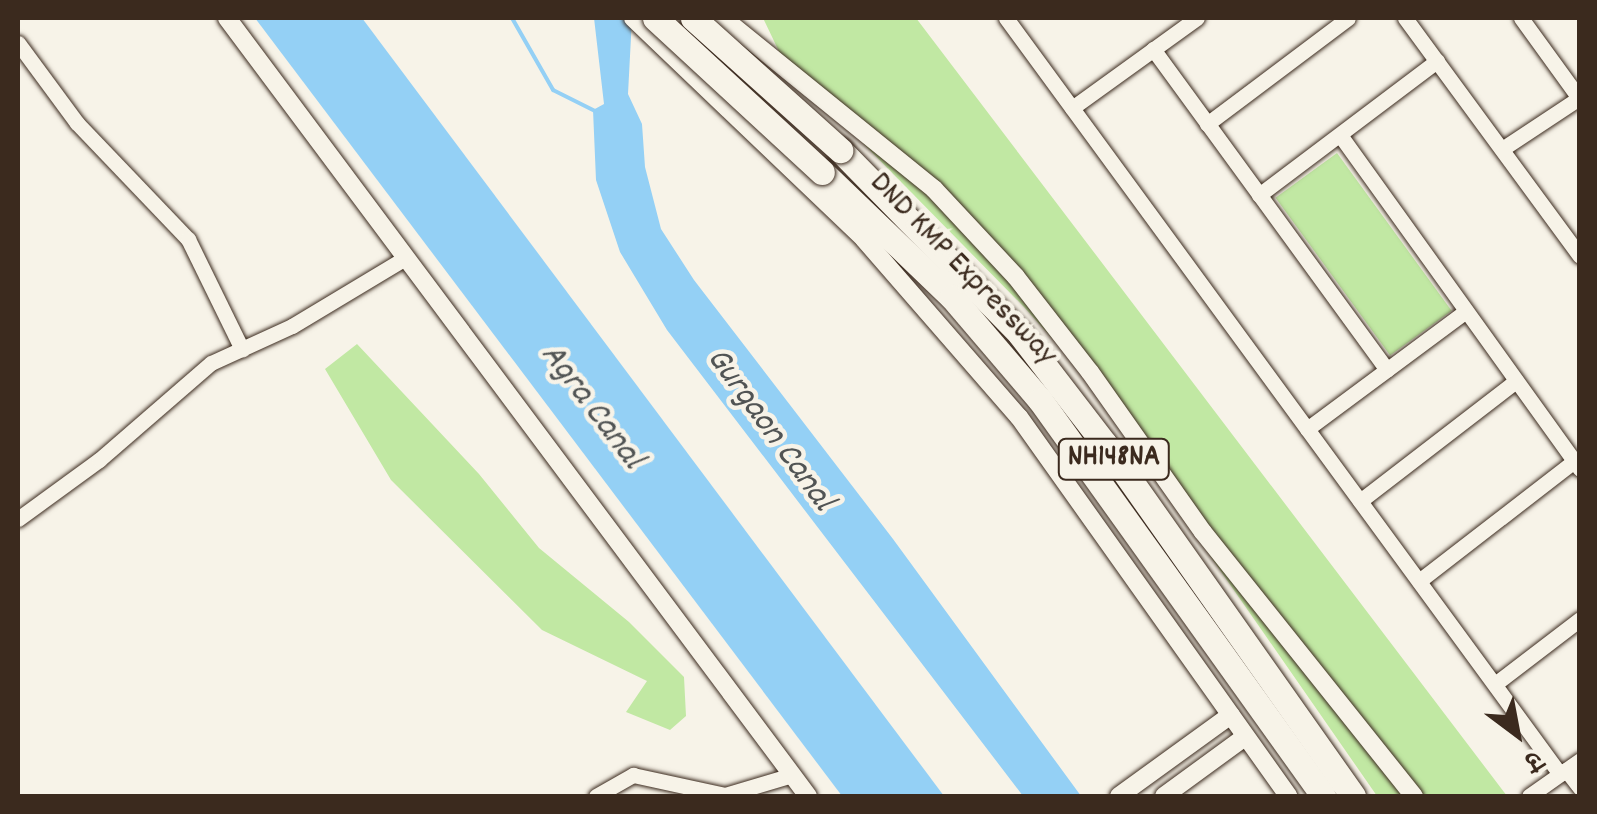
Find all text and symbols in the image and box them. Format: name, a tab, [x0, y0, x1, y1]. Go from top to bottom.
street label: DND KMP Expressway	[860, 165, 1064, 375]
water label: Agra Canal	[530, 336, 652, 478]
water label: Gurgaon Canal	[696, 340, 842, 520]
road number: NH148NA	[1056, 434, 1172, 484]
north arrow	[1467, 684, 1567, 784]
text: उ	[1516, 738, 1550, 781]

